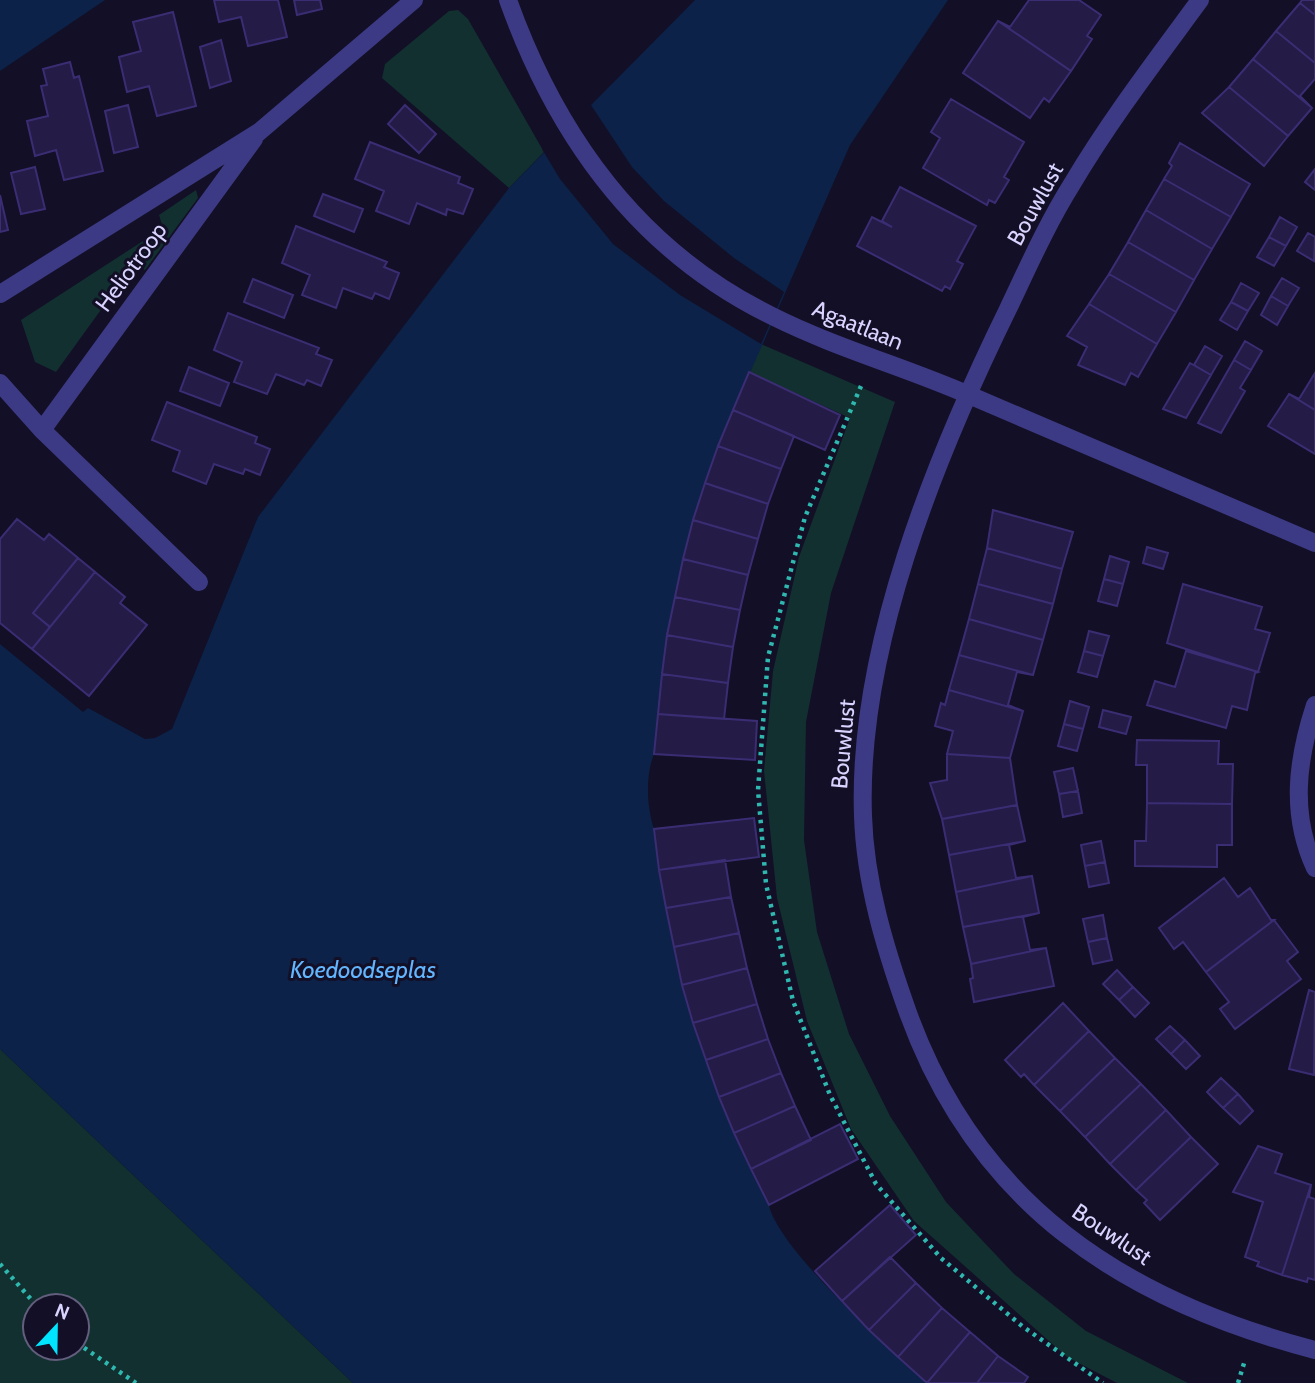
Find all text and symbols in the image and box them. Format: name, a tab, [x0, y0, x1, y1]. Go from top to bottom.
street label: Bouwlust	[1001, 158, 1069, 250]
street label: Heliotroop	[89, 217, 173, 317]
street label: Agaatlaan	[809, 294, 907, 356]
street label: Bouwlust	[825, 698, 861, 790]
water label: Koedoodseplas	[290, 955, 436, 984]
street label: Bouwlust	[1067, 1197, 1157, 1271]
north arrow	[21, 1292, 91, 1362]
text: N	[52, 1299, 73, 1325]

